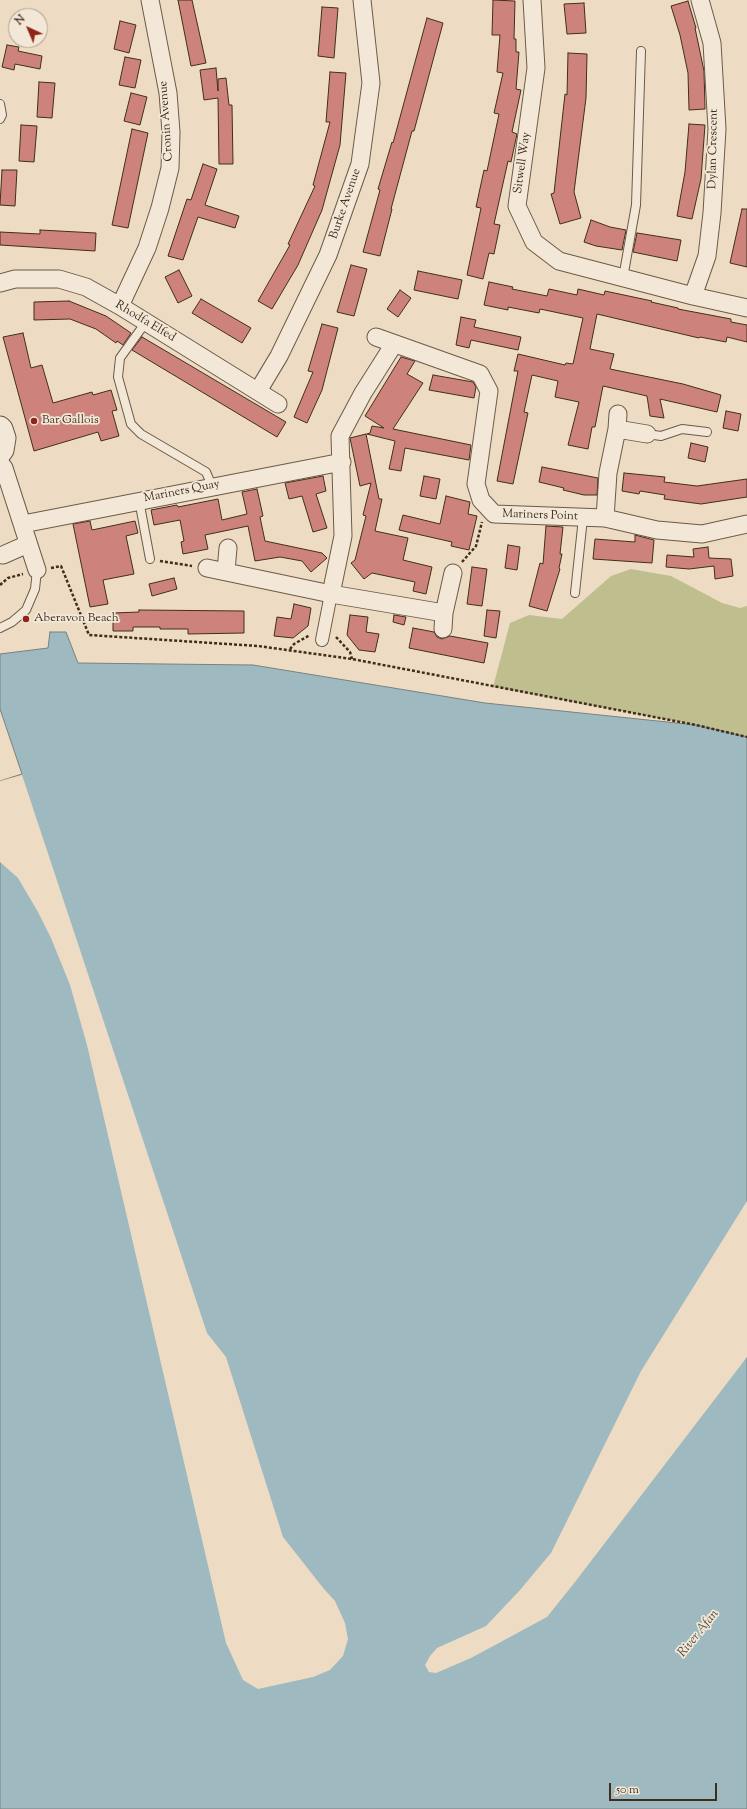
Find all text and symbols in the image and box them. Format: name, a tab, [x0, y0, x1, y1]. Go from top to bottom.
north arrow	[8, 8, 48, 48]
text: N	[12, 11, 29, 29]
street label: Cronin Avenue	[157, 80, 177, 162]
street label: Dylan Crescent	[706, 109, 722, 189]
street label: Sitwell Way	[512, 131, 534, 195]
street label: Burke Avenue	[327, 167, 365, 241]
street label: Rhodfa Elfed	[112, 298, 178, 346]
place label: Bar Gallois	[42, 414, 99, 428]
marker: Bar Gallois	[29, 416, 39, 426]
street label: Mariners Quay	[143, 478, 221, 506]
street label: Mariners Point	[502, 507, 578, 525]
place label: Aberavon Beach	[34, 612, 119, 626]
marker: Aberavon Beach	[21, 614, 31, 624]
water label: River Afan	[675, 1607, 723, 1661]
scale bar	[611, 1775, 719, 1801]
text: 50 m	[616, 1781, 639, 1799]

